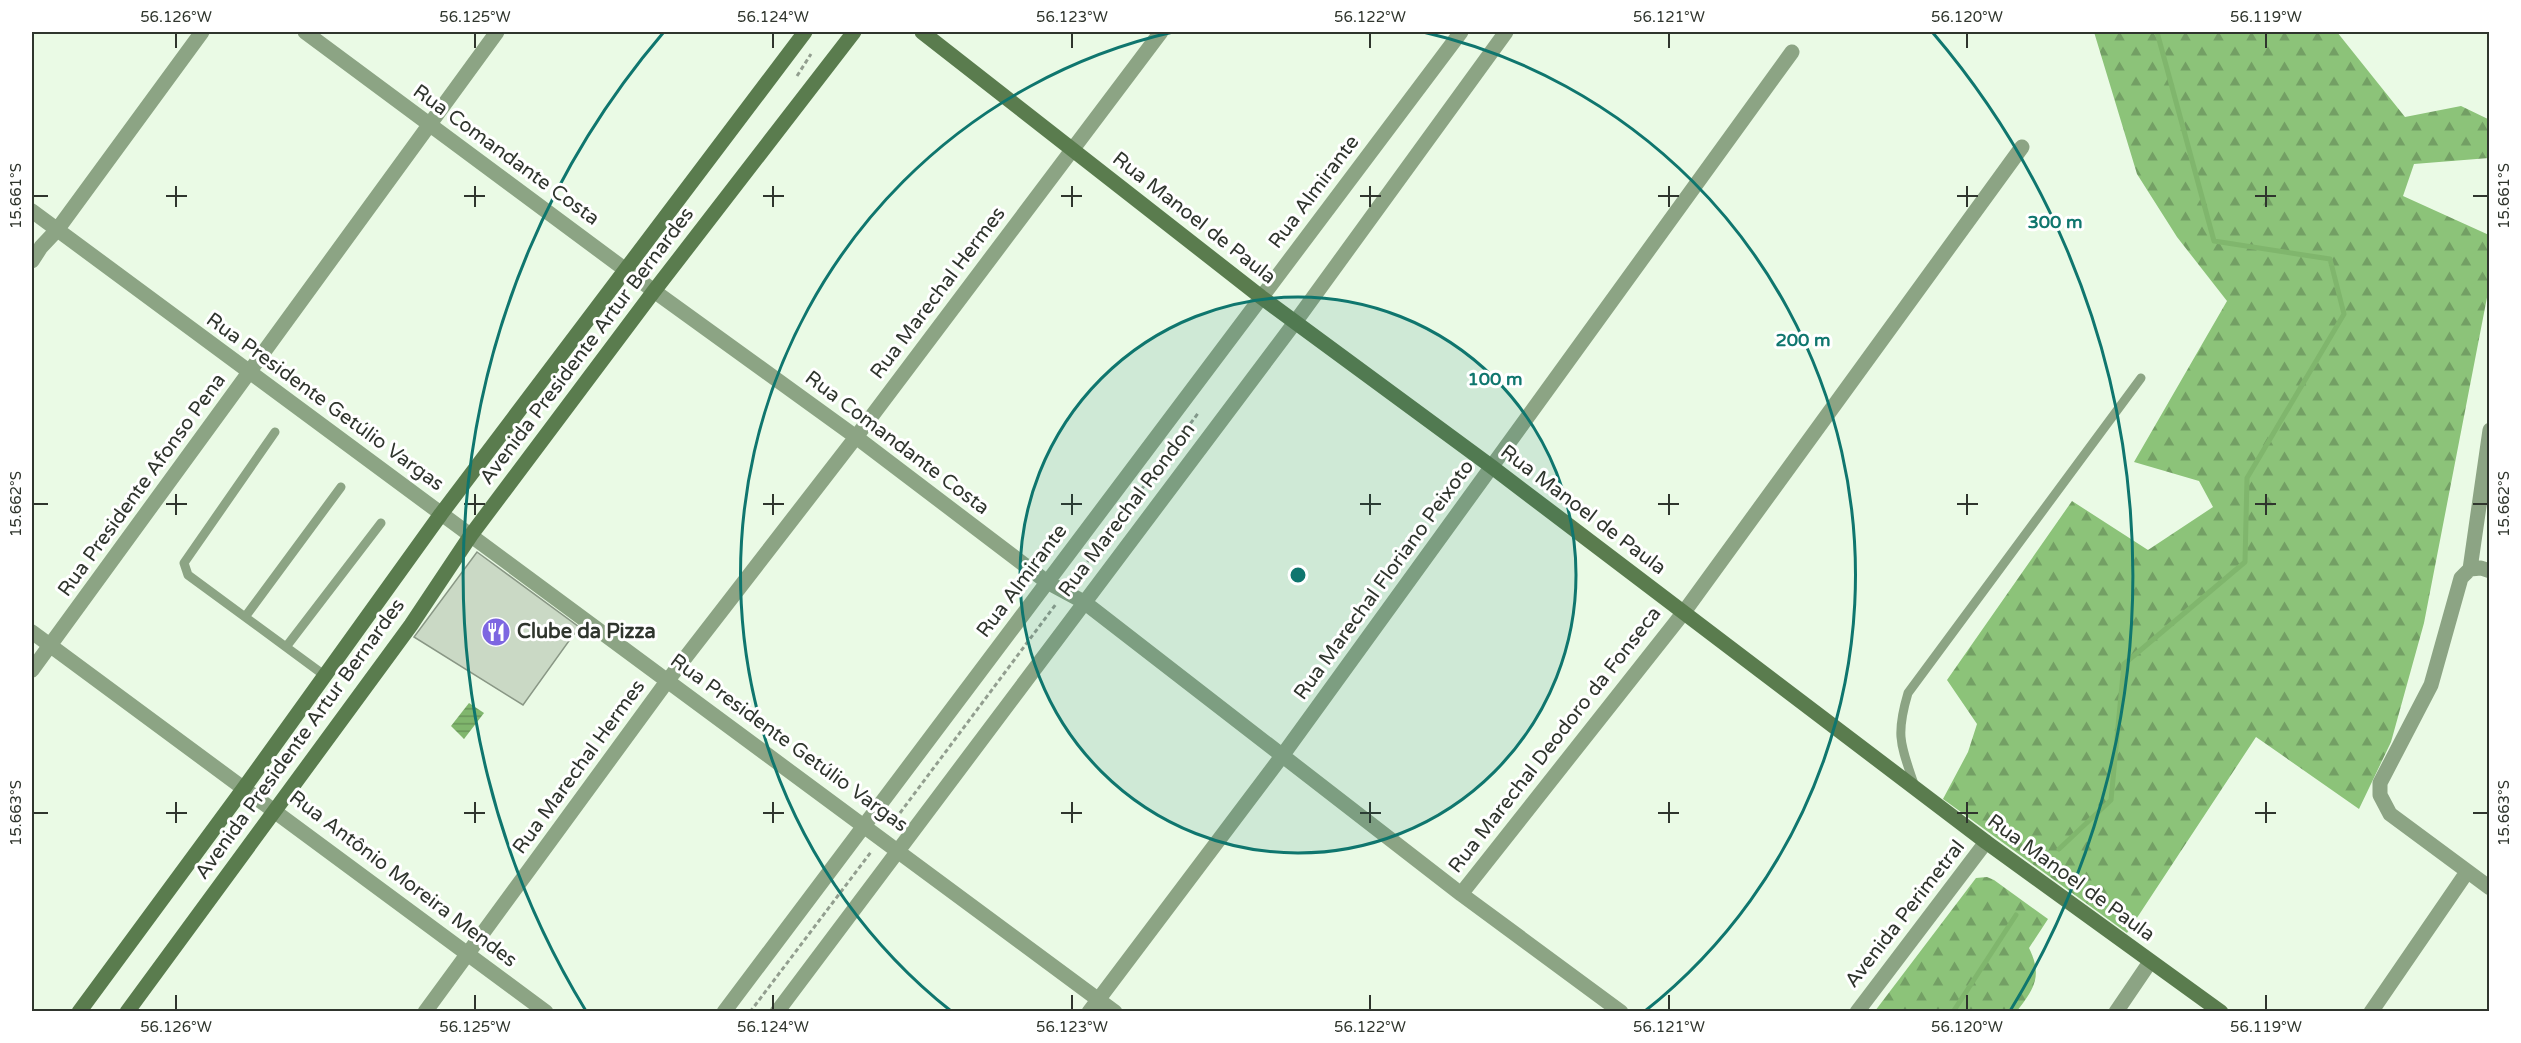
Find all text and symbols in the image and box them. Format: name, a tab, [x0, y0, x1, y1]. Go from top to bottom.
text: 56.126°W	[140, 8, 212, 26]
text: 56.125°W	[439, 8, 511, 26]
text: 56.124°W	[737, 8, 809, 26]
text: 56.123°W	[1036, 8, 1108, 26]
text: 56.122°W	[1334, 8, 1406, 26]
text: 56.121°W	[1633, 8, 1705, 26]
text: 56.120°W	[1931, 8, 2003, 26]
text: 56.119°W	[2230, 8, 2302, 26]
street label: Rua Comandante Costa	[408, 79, 604, 231]
street label: Rua Almirante	[1264, 131, 1364, 253]
street label: Rua Manoel de Paula	[1107, 147, 1281, 289]
text: 15.661°S	[7, 163, 25, 229]
text: 15.661°S	[2495, 163, 2513, 229]
street label: Rua Marechal Hermes	[865, 202, 1011, 384]
street label: Avenida Presidente Artur Bernardes	[475, 203, 699, 489]
text: 300 m	[2027, 211, 2083, 233]
street label: Rua Presidente Getúlio Vargas	[202, 308, 448, 496]
text: 200 m	[1775, 329, 1831, 351]
street label: Rua Comandante Costa	[800, 366, 994, 520]
text: 100 m	[1467, 368, 1523, 390]
street label: Rua Presidente Afonso Pena	[53, 369, 231, 601]
street label: Rua Marechal Rondon	[1054, 418, 1200, 602]
street label: Rua Manoel de Paula	[1496, 440, 1670, 580]
street label: Rua Marechal Floriano Peixoto	[1289, 455, 1479, 705]
text: 15.662°S	[7, 471, 25, 537]
text: 15.662°S	[2495, 471, 2513, 537]
street label: Rua Almirante	[972, 520, 1072, 642]
centre of rings	[1288, 565, 1308, 585]
street label: Avenida Presidente Artur Bernardes	[190, 594, 410, 884]
street label: Rua Marechal Deodoro da Fonseca	[1443, 602, 1667, 878]
restaurant icon: Clube da Pizza	[480, 616, 512, 648]
place label: Clube da Pizza	[517, 620, 656, 644]
street label: Rua Presidente Getúlio Vargas	[666, 649, 912, 837]
street label: Rua Marechal Hermes	[508, 675, 650, 859]
text: 15.663°S	[7, 780, 25, 846]
text: 15.663°S	[2495, 780, 2513, 846]
street label: Rua Antônio Moreira Mendes	[284, 786, 522, 972]
street label: Rua Manoel de Paula	[1983, 809, 2159, 947]
street label: Avenida Perimetral	[1840, 835, 1970, 993]
text: 56.126°W	[140, 1018, 212, 1036]
text: 56.125°W	[439, 1018, 511, 1036]
text: 56.124°W	[737, 1018, 809, 1036]
text: 56.123°W	[1036, 1018, 1108, 1036]
text: 56.122°W	[1334, 1018, 1406, 1036]
text: 56.121°W	[1633, 1018, 1705, 1036]
text: 56.120°W	[1931, 1018, 2003, 1036]
text: 56.119°W	[2230, 1018, 2302, 1036]

